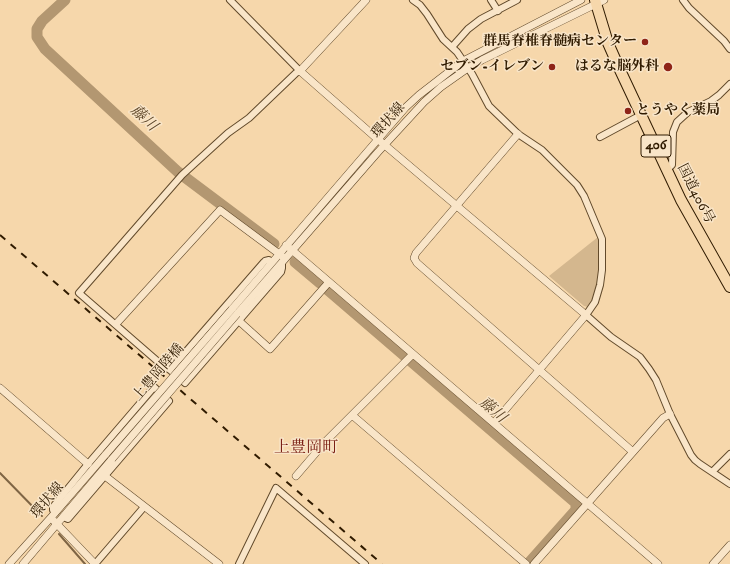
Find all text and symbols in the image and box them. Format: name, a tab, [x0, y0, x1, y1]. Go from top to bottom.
place label: 群馬脊椎脊髄病センター	[483, 34, 637, 50]
marker: 群馬脊椎脊髄病センター	[640, 37, 650, 47]
place label: セブン-イレブン	[440, 59, 544, 75]
place label: はるな脳外科	[575, 59, 659, 75]
marker: はるな脳外科	[662, 61, 674, 73]
marker: セブン-イレブン	[547, 62, 557, 72]
street label: 環状線	[369, 100, 409, 142]
water label: 藤川	[126, 102, 160, 136]
place label: とうやく薬局	[636, 103, 720, 119]
marker: とうやく薬局	[623, 106, 633, 116]
road number: 406	[641, 135, 671, 157]
street label: 国道406号	[673, 161, 717, 227]
street label: 上豊岡陸橋	[130, 341, 188, 405]
water label: 藤川	[475, 394, 509, 428]
district label: 上豊岡町	[274, 439, 338, 459]
street label: 環状線	[28, 480, 68, 522]

